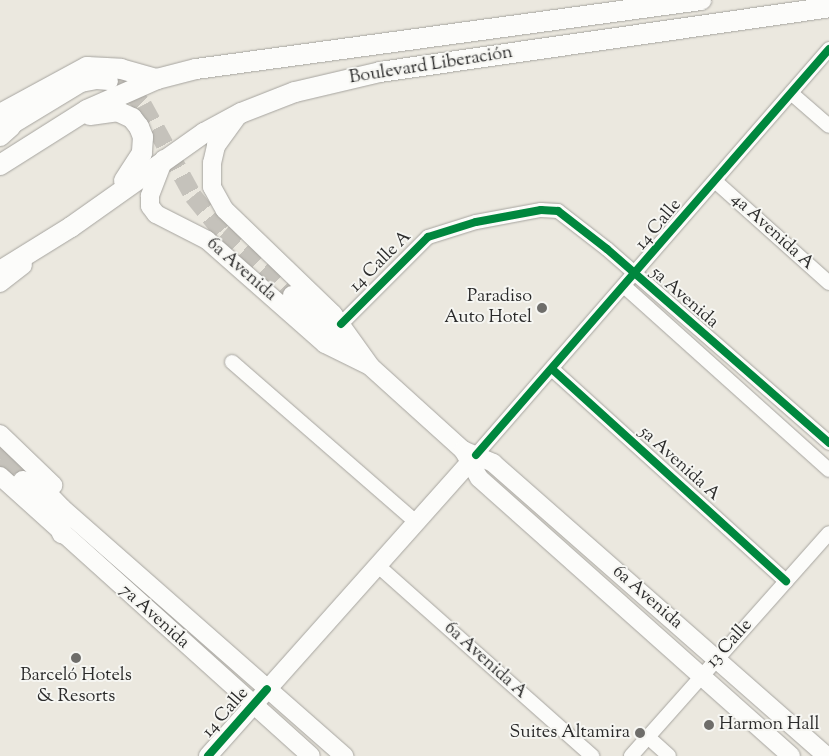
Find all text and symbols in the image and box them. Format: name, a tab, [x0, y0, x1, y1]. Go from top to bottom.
street label: Boulevard Liberación	[348, 42, 514, 90]
street label: 4a Avenida A	[726, 189, 818, 275]
street label: 14 Calle	[631, 195, 687, 255]
street label: 14 Calle A	[346, 227, 416, 297]
street label: 6a Avenida	[201, 234, 281, 306]
street label: 5a Avenida	[645, 263, 723, 333]
place label: Paradiso Auto Hotel	[444, 287, 532, 330]
marker: Paradiso Auto Hotel	[536, 302, 548, 314]
street label: 5a Avenida A	[634, 422, 724, 506]
street label: 6a Avenida	[607, 562, 687, 634]
street label: 7a Avenida	[115, 580, 193, 654]
street label: 13 Calle	[703, 615, 757, 673]
street label: 6a Avenida A	[439, 618, 531, 704]
marker: Barceló Hotels & Resorts	[70, 652, 82, 664]
place label: Barceló Hotels & Resorts	[20, 666, 132, 709]
street label: 14 Calle	[198, 683, 254, 743]
place label: Harmon Hall	[719, 714, 820, 736]
marker: Harmon Hall	[703, 719, 715, 731]
place label: Suites Altamira	[510, 722, 630, 744]
marker: Suites Altamira	[634, 727, 646, 739]

